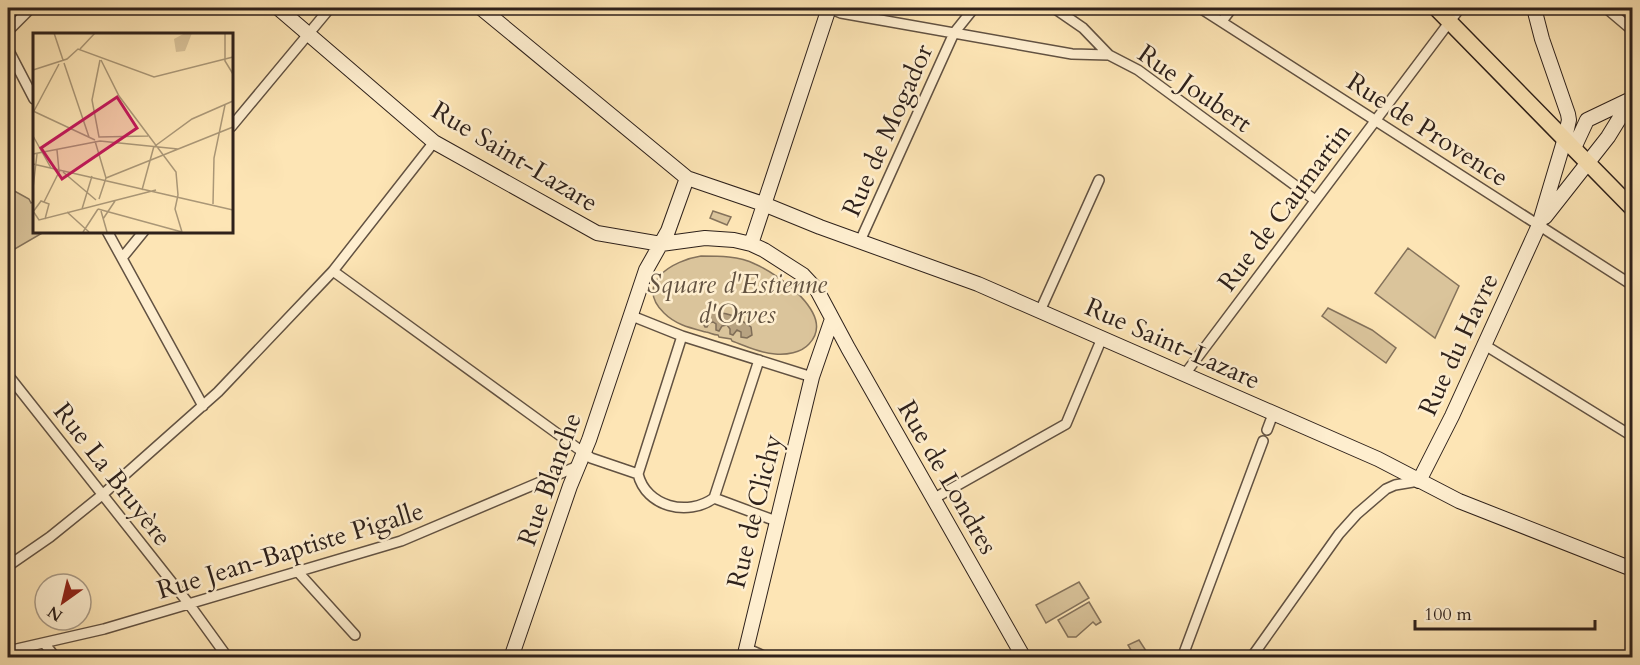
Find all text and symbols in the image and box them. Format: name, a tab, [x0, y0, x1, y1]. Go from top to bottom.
inset map	[33, 33, 232, 232]
street label: Rue Joubert	[1131, 36, 1259, 141]
street label: Rue de Mogador	[834, 38, 941, 222]
street label: Rue de Provence	[1340, 64, 1515, 195]
street label: Rue Saint-Lazare	[425, 93, 604, 220]
street label: Rue de Caumartin	[1210, 116, 1359, 299]
park label: Square d'Estienne d'Orves	[647, 267, 828, 332]
street label: Rue du Havre	[1410, 267, 1507, 421]
street label: Rue Saint-Lazare	[1080, 289, 1266, 398]
street label: Rue de Londres	[889, 394, 1006, 561]
street label: Rue La Bruyère	[45, 395, 180, 553]
street label: Rue Blanche	[509, 408, 590, 551]
street label: Rue de Clichy	[718, 430, 791, 592]
street label: Rue Jean-Baptiste Pigalle	[153, 493, 428, 608]
north arrow	[33, 572, 93, 632]
scale bar	[1415, 593, 1595, 631]
text: N	[43, 601, 67, 627]
text: 100 m	[1424, 602, 1472, 627]

